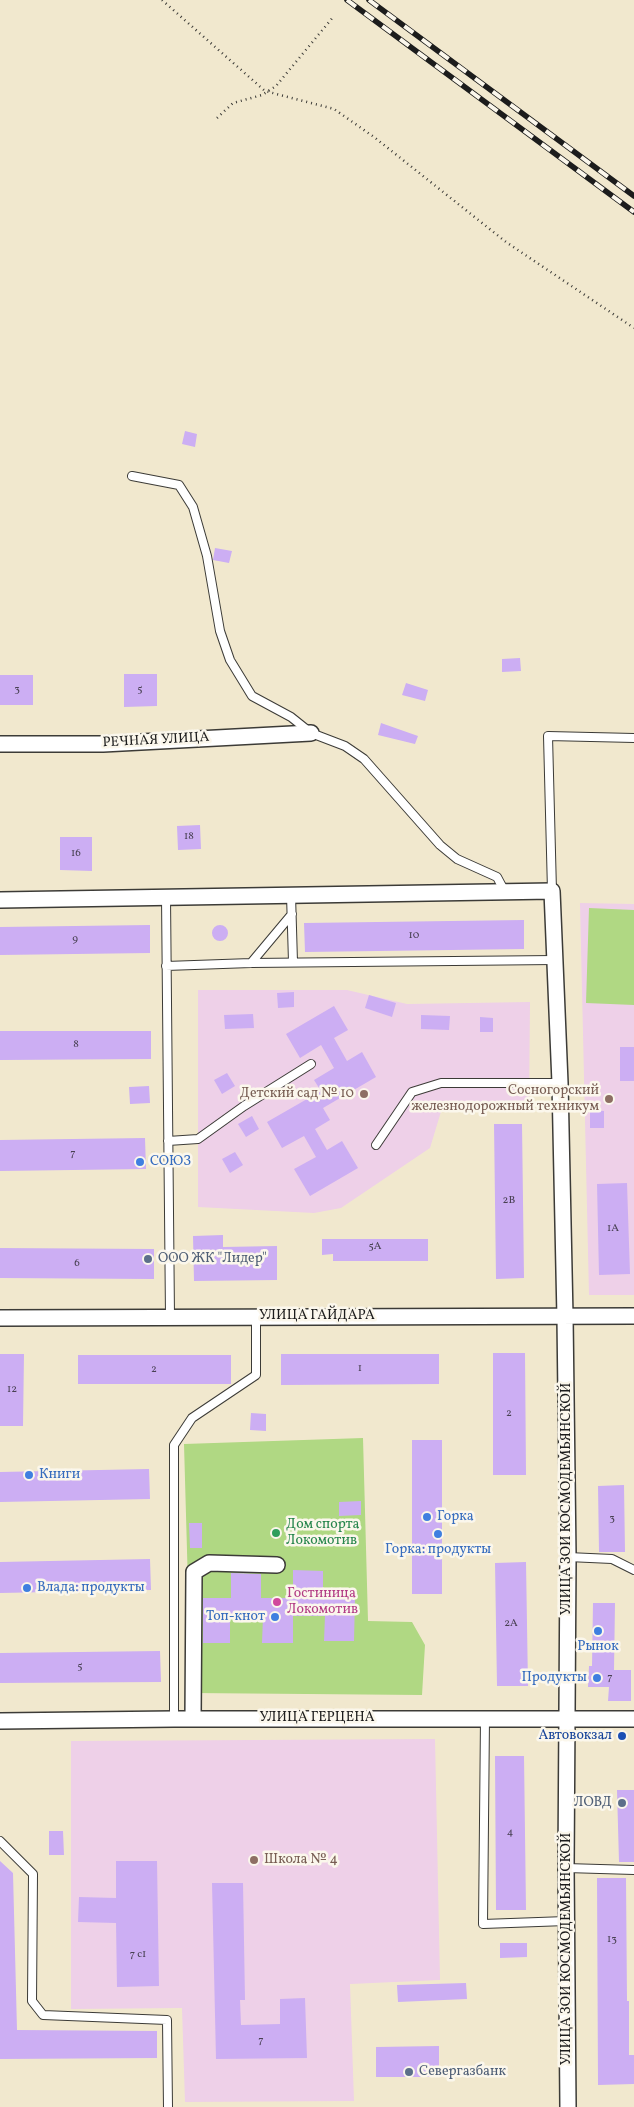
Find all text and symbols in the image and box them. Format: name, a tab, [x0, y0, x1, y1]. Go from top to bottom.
house number: 3	[14, 683, 20, 697]
house number: 5	[137, 683, 143, 697]
street label: РЕЧНАЯ УЛИЦА	[102, 730, 210, 752]
house number: 18	[184, 830, 194, 844]
house number: 16	[71, 847, 81, 861]
house number: 10	[409, 929, 419, 943]
house number: 9	[72, 933, 78, 947]
house number: 8	[73, 1038, 79, 1052]
place label: Сосногорский железнодорожный техникум	[411, 1083, 599, 1116]
place label: Детский сад № 10	[240, 1086, 354, 1102]
marker: Детский сад № 10	[358, 1088, 370, 1100]
marker: Сосногорский железнодорожный техникум	[603, 1093, 615, 1105]
house number: 7	[70, 1147, 76, 1161]
place label: СОЮЗ	[150, 1154, 191, 1170]
marker: СОЮЗ	[134, 1156, 146, 1168]
house number: 2В	[503, 1194, 515, 1208]
house number: 1А	[607, 1222, 619, 1236]
house number: 5А	[368, 1240, 382, 1254]
place label: ООО ЖК "Лидер"	[158, 1251, 267, 1267]
marker: ООО ЖК "Лидер"	[142, 1253, 154, 1265]
house number: 6	[74, 1257, 80, 1271]
street label: УЛИЦА ГАЙДАРА	[259, 1308, 375, 1324]
house number: 1	[358, 1362, 362, 1376]
house number: 2	[151, 1363, 157, 1377]
house number: 12	[7, 1383, 17, 1397]
street label: УЛИЦА ЗОИ КОСМОДЕМЬЯНСКОЙ	[559, 1383, 575, 1615]
house number: 2	[506, 1407, 512, 1421]
place label: Книги	[39, 1467, 80, 1483]
marker: Книги	[23, 1469, 35, 1481]
place label: Горка	[437, 1509, 474, 1525]
marker: Горка	[421, 1511, 433, 1523]
house number: 3	[609, 1512, 615, 1526]
place label: Дом спорта Локомотив	[286, 1517, 360, 1550]
marker: Дом спорта Локомотив	[270, 1527, 282, 1539]
marker: Горка: продукты	[432, 1528, 444, 1540]
place label: Горка: продукты	[385, 1542, 491, 1558]
place label: Влада: продукты	[37, 1580, 145, 1596]
marker: Влада: продукты	[21, 1582, 33, 1594]
place label: Гостиница Локомотив	[287, 1586, 358, 1618]
marker: Гостиница Локомотив	[271, 1596, 283, 1608]
place label: Топ-кнот	[206, 1609, 265, 1625]
marker: Топ-кнот	[269, 1611, 281, 1623]
house number: 2А	[504, 1617, 518, 1631]
marker: Рынок	[592, 1625, 604, 1637]
place label: Рынок	[577, 1639, 619, 1655]
house number: 5	[77, 1660, 83, 1674]
place label: Продукты	[521, 1670, 587, 1686]
house number: 7	[607, 1671, 613, 1685]
marker: Продукты	[591, 1672, 603, 1684]
street label: УЛИЦА ГЕРЦЕНА	[259, 1710, 375, 1726]
place label: Автовокзал	[538, 1728, 612, 1744]
marker: Автовокзал	[616, 1730, 628, 1742]
place label: ЛОВД	[574, 1795, 612, 1811]
marker: ЛОВД	[616, 1797, 628, 1809]
house number: 4	[507, 1826, 513, 1840]
street label: УЛИЦА ЗОИ КОСМОДЕМЬЯНСКОЙ	[559, 1833, 575, 2065]
place label: Школа № 4	[264, 1852, 338, 1868]
marker: Школа № 4	[248, 1854, 260, 1866]
house number: 13	[607, 1933, 617, 1947]
house number: 7 с1	[130, 1948, 146, 1962]
house number: 7	[258, 2034, 264, 2048]
place label: Севергазбанк	[419, 2064, 506, 2080]
marker: Севергазбанк	[403, 2066, 415, 2078]

